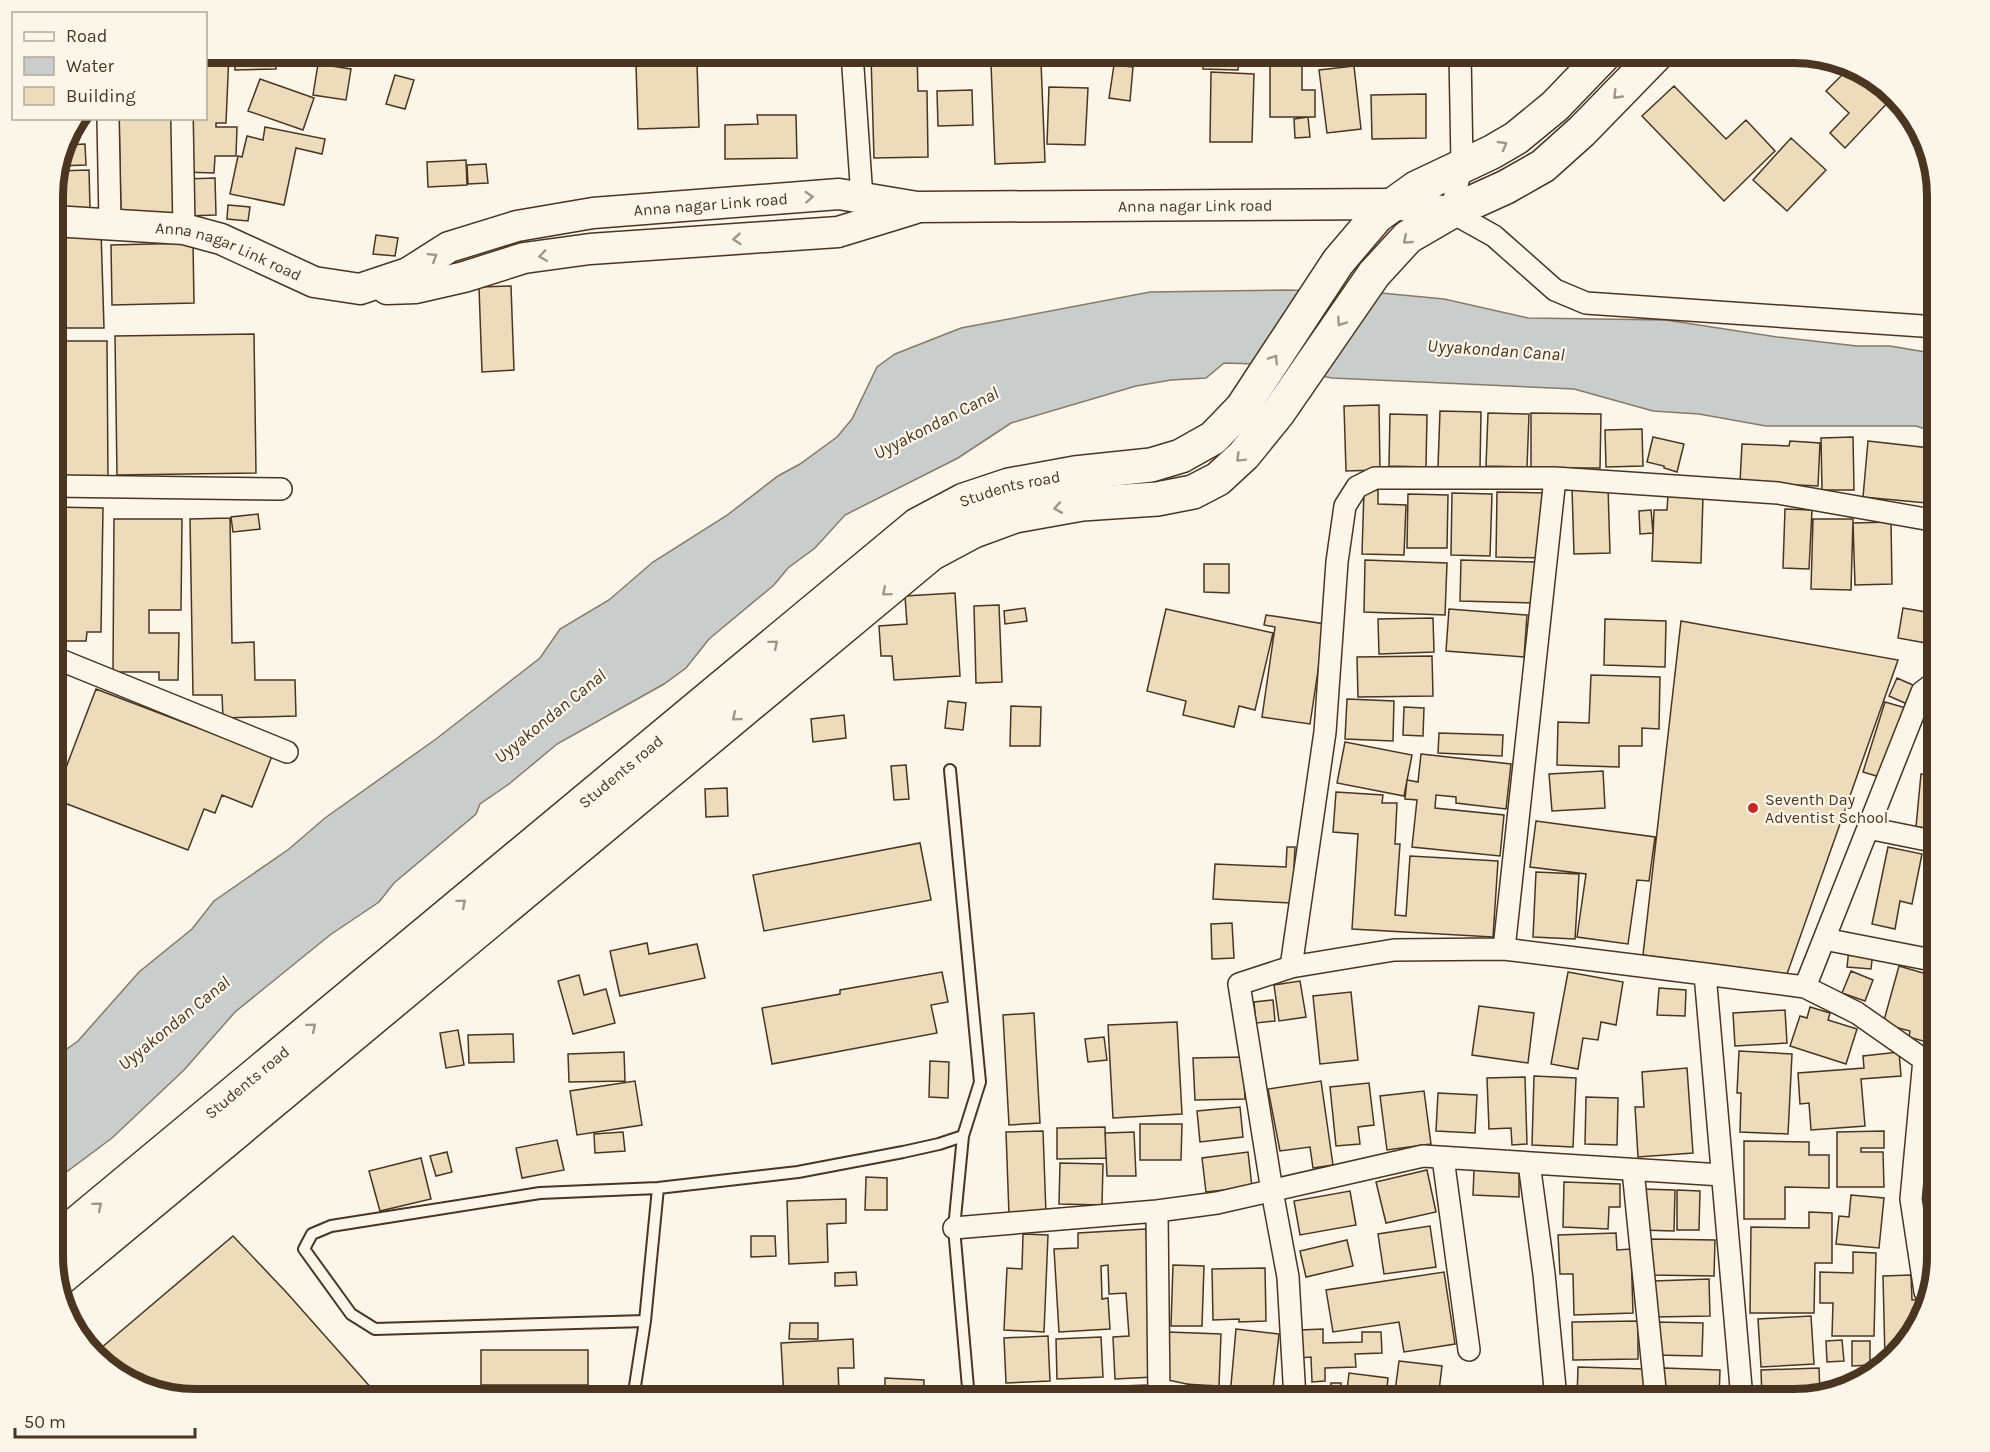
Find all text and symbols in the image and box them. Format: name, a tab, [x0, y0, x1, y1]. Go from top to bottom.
legend	[12, 12, 207, 120]
text: Road	[66, 25, 107, 47]
text: Water	[66, 55, 114, 77]
text: Building	[66, 85, 136, 107]
one-way arrow	[1614, 87, 1625, 98]
one-way arrow	[1497, 141, 1507, 152]
street label: Anna nagar Link road	[633, 189, 789, 220]
one-way arrow	[804, 190, 813, 203]
street label: Anna nagar Link road	[1118, 196, 1273, 216]
street label: Anna nagar Link road	[155, 218, 304, 285]
one-way arrow	[732, 232, 741, 245]
one-way arrow	[1403, 232, 1414, 243]
one-way arrow	[538, 249, 547, 261]
one-way arrow	[427, 253, 437, 265]
one-way arrow	[1337, 316, 1348, 327]
water label: Uyyakondan Canal	[1426, 334, 1566, 366]
one-way arrow	[1267, 355, 1279, 365]
water label: Uyyakondan Canal	[870, 382, 1003, 464]
one-way arrow	[1237, 451, 1247, 462]
street label: Students road	[957, 467, 1062, 511]
one-way arrow	[1053, 501, 1063, 514]
one-way arrow	[882, 585, 893, 596]
one-way arrow	[767, 641, 778, 652]
water label: Uyyakondan Canal	[490, 664, 611, 768]
one-way arrow	[732, 710, 743, 721]
street label: Students road	[575, 731, 667, 812]
place label: Seventh Day Adventist School	[1765, 790, 1888, 827]
marker: Seventh Day Adventist School	[1746, 801, 1760, 815]
one-way arrow	[456, 899, 467, 910]
water label: Uyyakondan Canal	[114, 971, 235, 1075]
one-way arrow	[306, 1024, 317, 1035]
street label: Students road	[201, 1042, 293, 1123]
one-way arrow	[91, 1202, 102, 1213]
scale bar	[15, 1401, 195, 1439]
text: 50 m	[24, 1411, 66, 1433]

